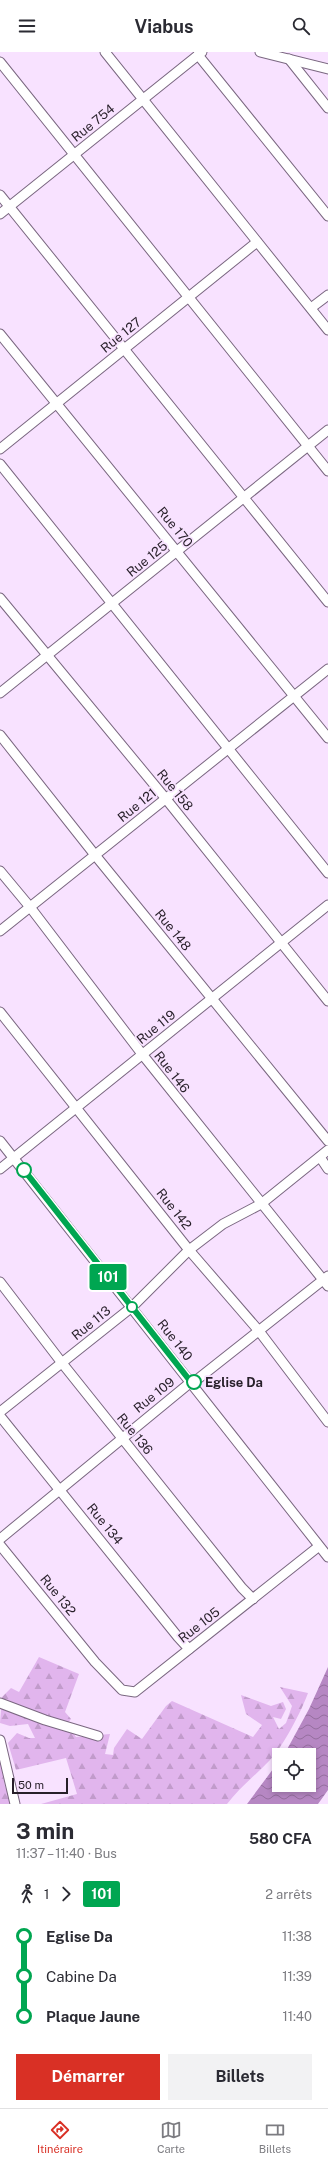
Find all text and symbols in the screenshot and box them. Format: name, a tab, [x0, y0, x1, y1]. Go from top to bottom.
icon: menu	[16, 15, 38, 37]
icon: search	[290, 15, 312, 37]
text: Viabus	[135, 16, 193, 37]
street label: Rue 754	[68, 101, 118, 145]
street label: Rue 127	[98, 314, 144, 356]
street label: Rue 170	[154, 504, 196, 550]
street label: Rue 125	[124, 538, 170, 580]
street label: Rue 158	[154, 766, 196, 814]
street label: Rue 121	[115, 785, 159, 825]
street label: Rue 148	[152, 906, 194, 954]
street label: Rue 119	[134, 1007, 178, 1047]
street label: Rue 146	[151, 1048, 193, 1096]
unlabelled marker	[16, 1162, 32, 1178]
street label: Rue 142	[153, 1186, 195, 1233]
line badge: 101	[85, 1264, 131, 1290]
text: 101	[97, 1269, 119, 1285]
unlabelled marker	[126, 1301, 138, 1313]
street label: Rue 113	[69, 1303, 113, 1343]
street label: Rue 140	[154, 1316, 196, 1364]
street label: Rue 109	[131, 1374, 177, 1416]
marker: Eglise Da	[186, 1374, 202, 1390]
place label: Eglise Da	[205, 1375, 263, 1390]
street label: Rue 136	[114, 1411, 156, 1457]
street label: Rue 134	[84, 1501, 126, 1547]
street label: Rue 132	[37, 1572, 79, 1619]
street label: Rue 105	[175, 1604, 223, 1646]
map controls	[272, 1748, 316, 1792]
button: locate	[272, 1748, 316, 1792]
scale bar	[12, 1776, 68, 1795]
text: 50 m	[18, 1779, 44, 1791]
text: 3 min	[16, 1818, 74, 1844]
text: 580 CFA	[249, 1830, 312, 1847]
text: 11:37 – 11:40 · Bus	[16, 1846, 117, 1861]
icon: walk	[16, 1883, 38, 1905]
icon: forward	[55, 1883, 77, 1905]
text: 101	[91, 1886, 112, 1902]
text: 1	[44, 1887, 49, 1902]
text: 2 arrêts	[265, 1887, 312, 1902]
text: Eglise Da	[46, 1928, 113, 1945]
text: 11:38	[282, 1929, 312, 1944]
text: Cabine Da	[46, 1968, 117, 1985]
text: 11:39	[282, 1969, 312, 1984]
text: Plaque Jaune	[46, 2008, 140, 2025]
text: 11:40	[282, 2009, 312, 2024]
button: Démarrer	[16, 2054, 160, 2100]
button: Billets	[168, 2054, 312, 2100]
tab: Itinéraire	[37, 2119, 83, 2155]
tab: Carte	[157, 2119, 185, 2155]
tab: Billets	[259, 2119, 291, 2155]

